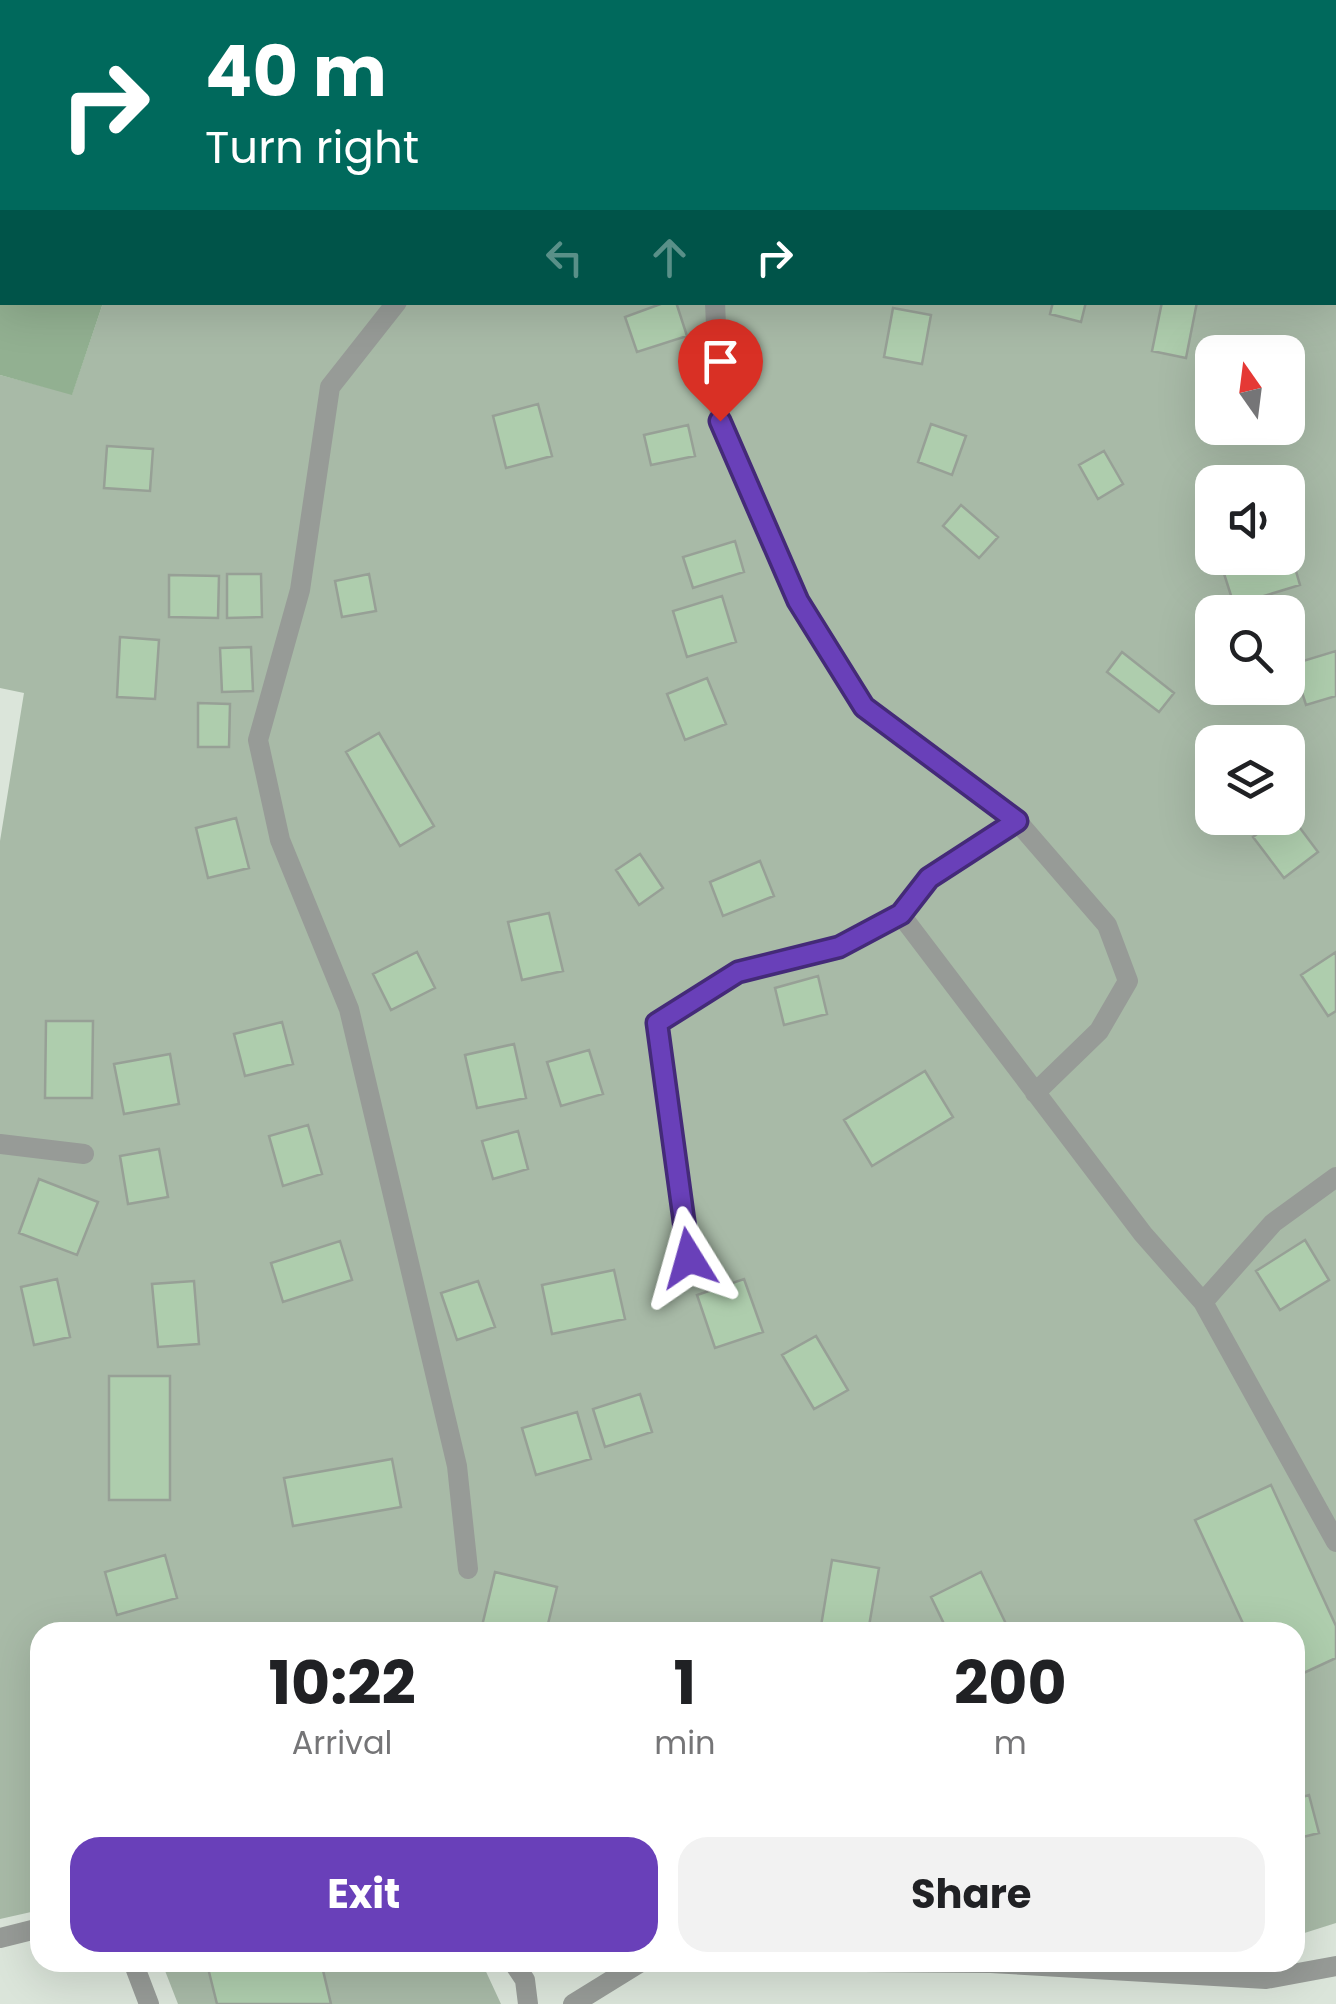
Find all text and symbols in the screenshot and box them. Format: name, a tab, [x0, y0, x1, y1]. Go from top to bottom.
text: 40 m	[205, 22, 387, 121]
icon: right	[40, 40, 170, 170]
text: Turn right	[205, 116, 419, 179]
icon: left	[537, 230, 592, 285]
icon: ahead	[642, 230, 697, 285]
icon: right	[747, 230, 802, 285]
pin	[678, 319, 763, 422]
icon: arrive	[693, 334, 748, 389]
north arrow	[1195, 335, 1305, 445]
map controls	[1195, 335, 1305, 835]
button: sound	[1195, 465, 1305, 575]
button: search	[1195, 595, 1305, 705]
button: layers	[1195, 725, 1305, 835]
position arrow	[637, 1206, 741, 1310]
text: 10:22	[268, 1641, 416, 1725]
text: 1	[674, 1641, 696, 1725]
text: 200	[954, 1641, 1067, 1725]
text: Arrival	[292, 1720, 393, 1765]
text: min	[654, 1720, 716, 1765]
text: m	[994, 1720, 1027, 1765]
button: Exit	[70, 1837, 658, 1952]
button: Share	[678, 1837, 1265, 1952]

